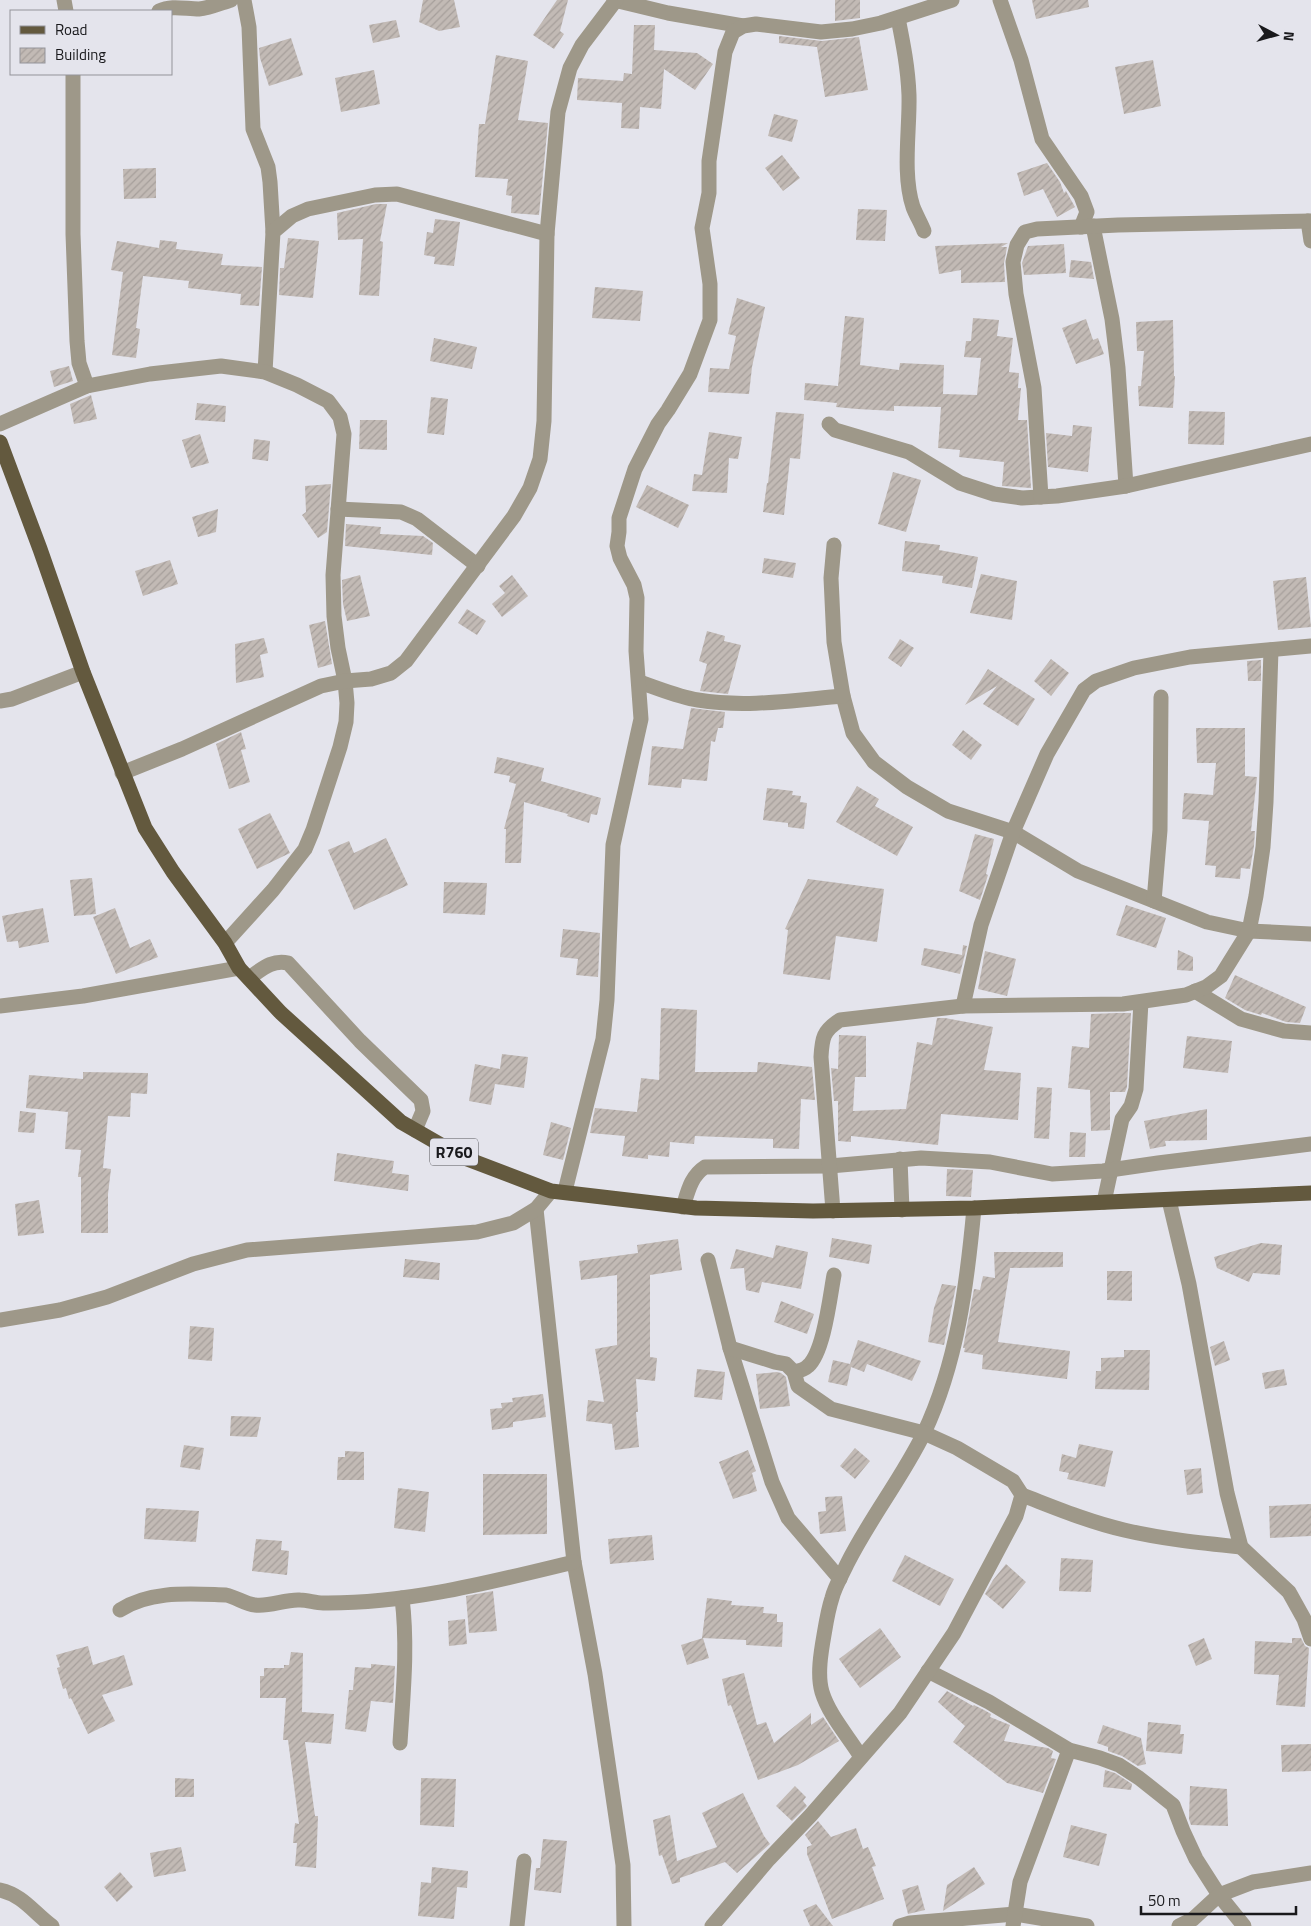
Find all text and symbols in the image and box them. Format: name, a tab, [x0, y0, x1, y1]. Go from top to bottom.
legend	[10, 10, 172, 75]
north arrow	[1251, 10, 1301, 60]
text: Road	[55, 18, 87, 41]
text: N	[1278, 30, 1300, 42]
text: Building	[55, 43, 106, 66]
road number: R760	[430, 1138, 478, 1166]
scale bar	[1141, 1884, 1296, 1916]
text: 50 m	[1148, 1889, 1181, 1912]

